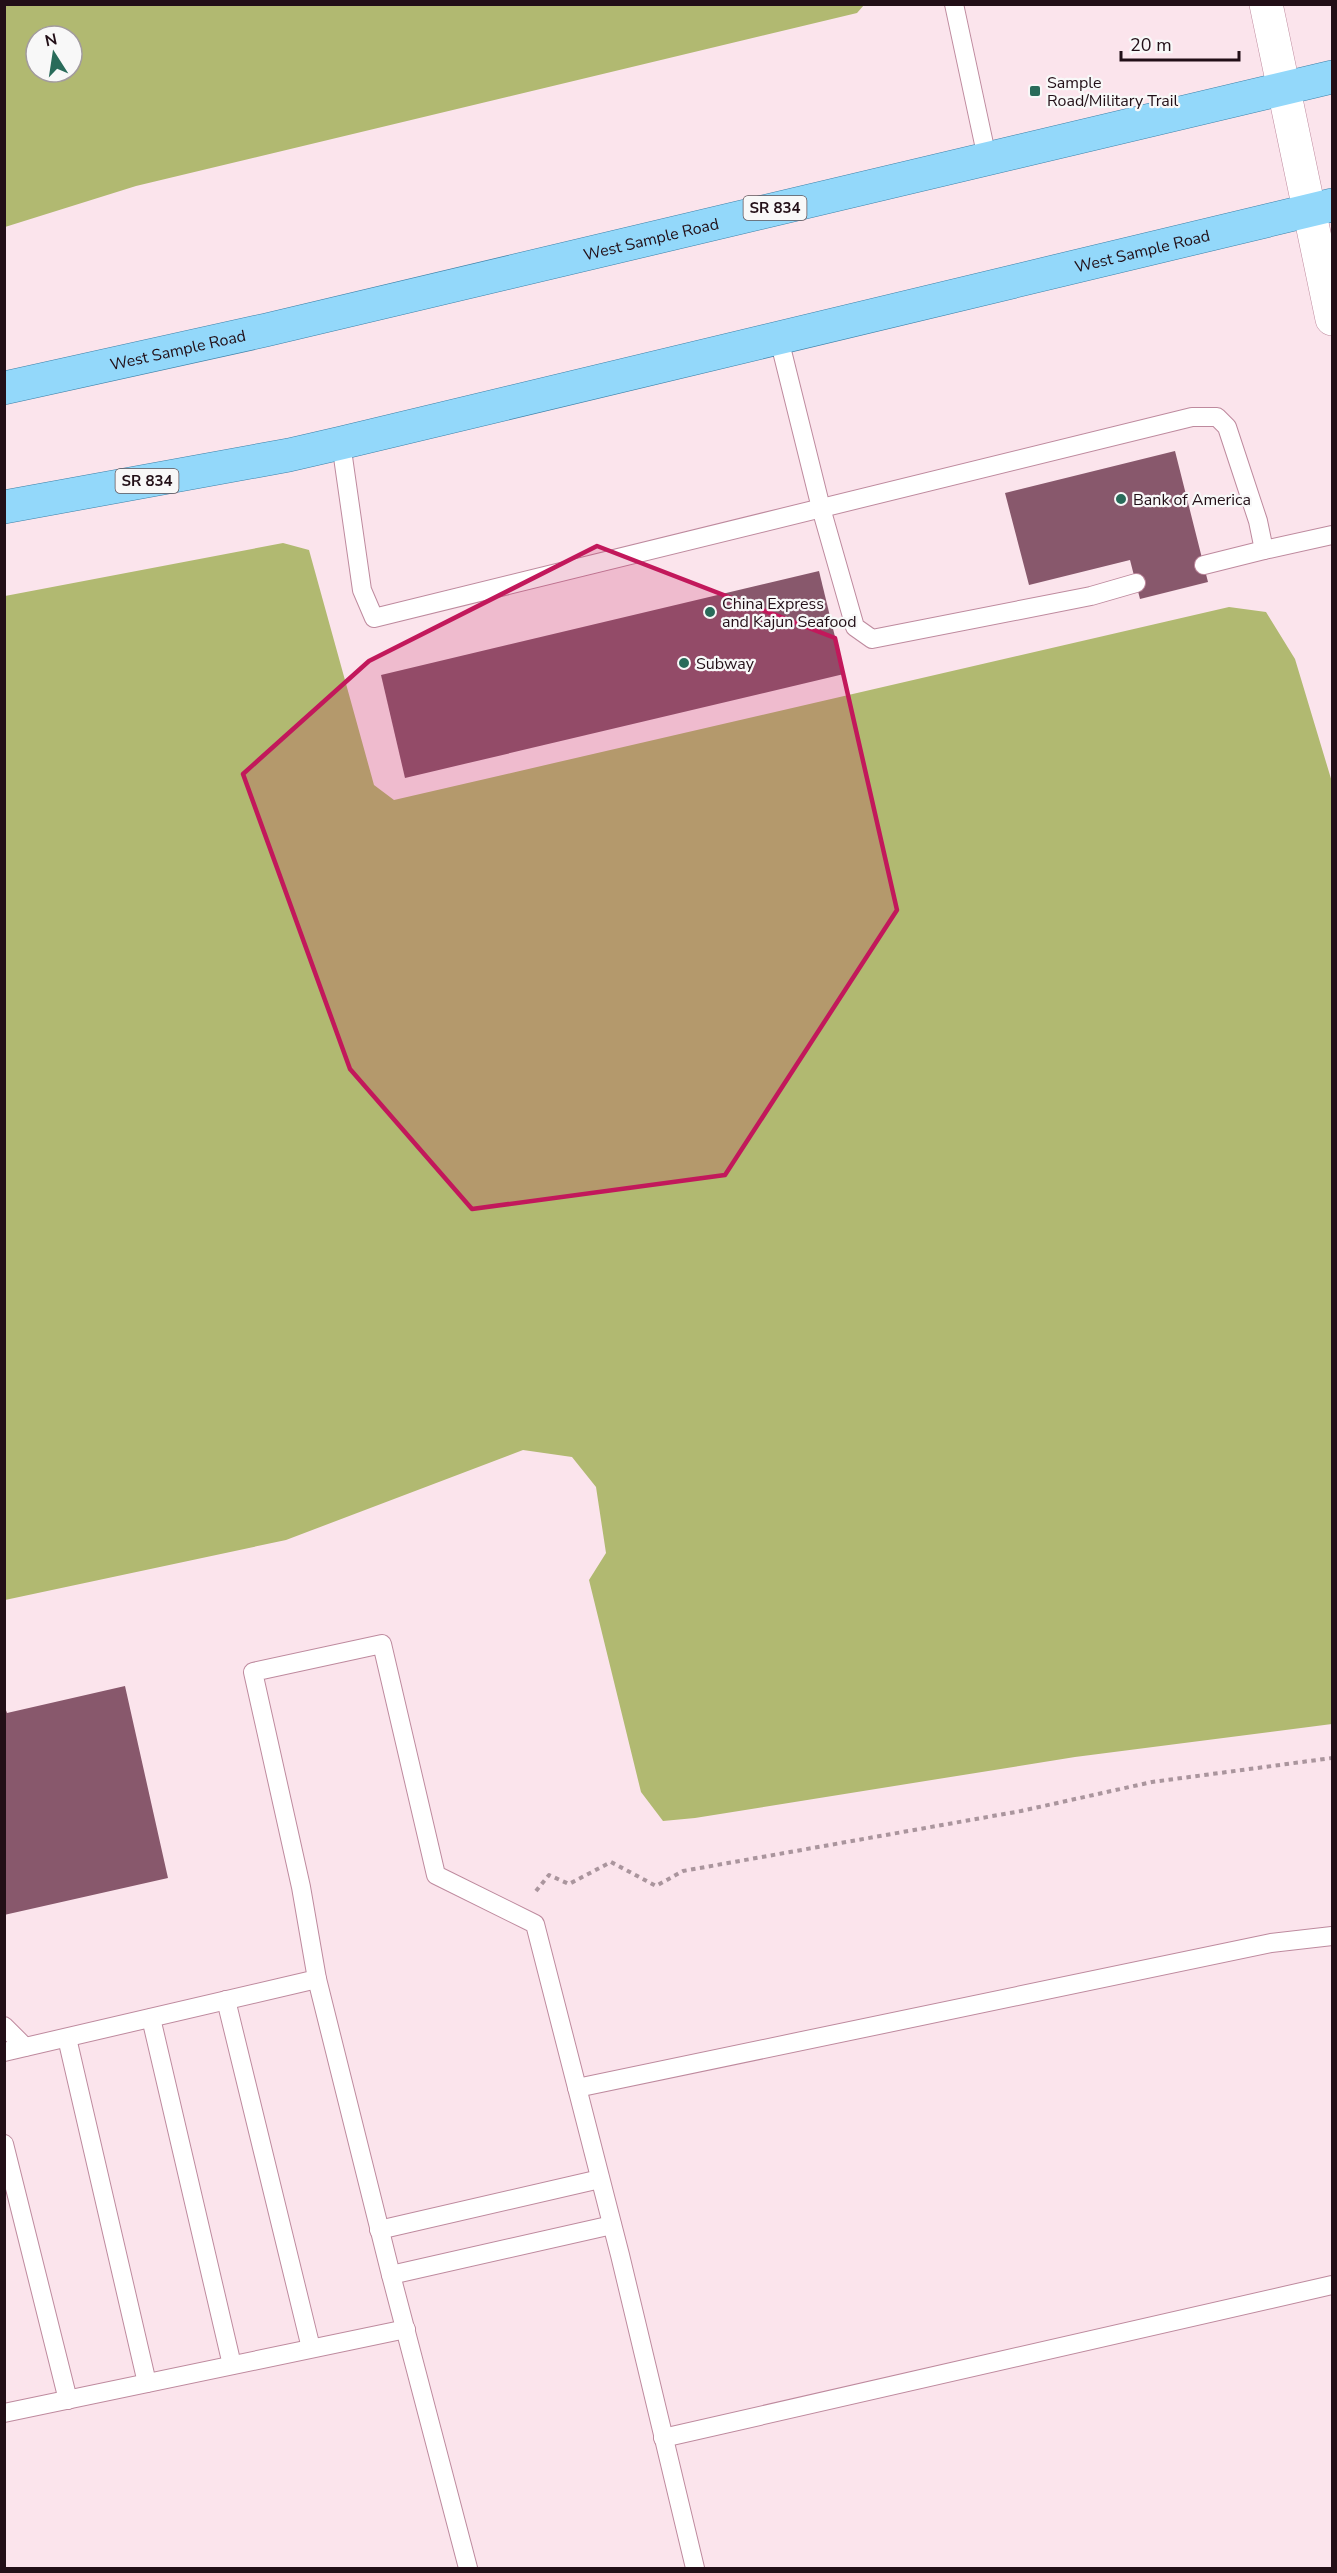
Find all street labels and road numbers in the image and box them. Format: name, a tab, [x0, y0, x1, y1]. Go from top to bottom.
road number: SR 834	[744, 196, 806, 220]
street label: West Sample Road	[581, 213, 721, 266]
street label: West Sample Road	[1072, 225, 1212, 278]
street label: West Sample Road	[108, 325, 248, 376]
road number: SR 834	[116, 469, 178, 493]

